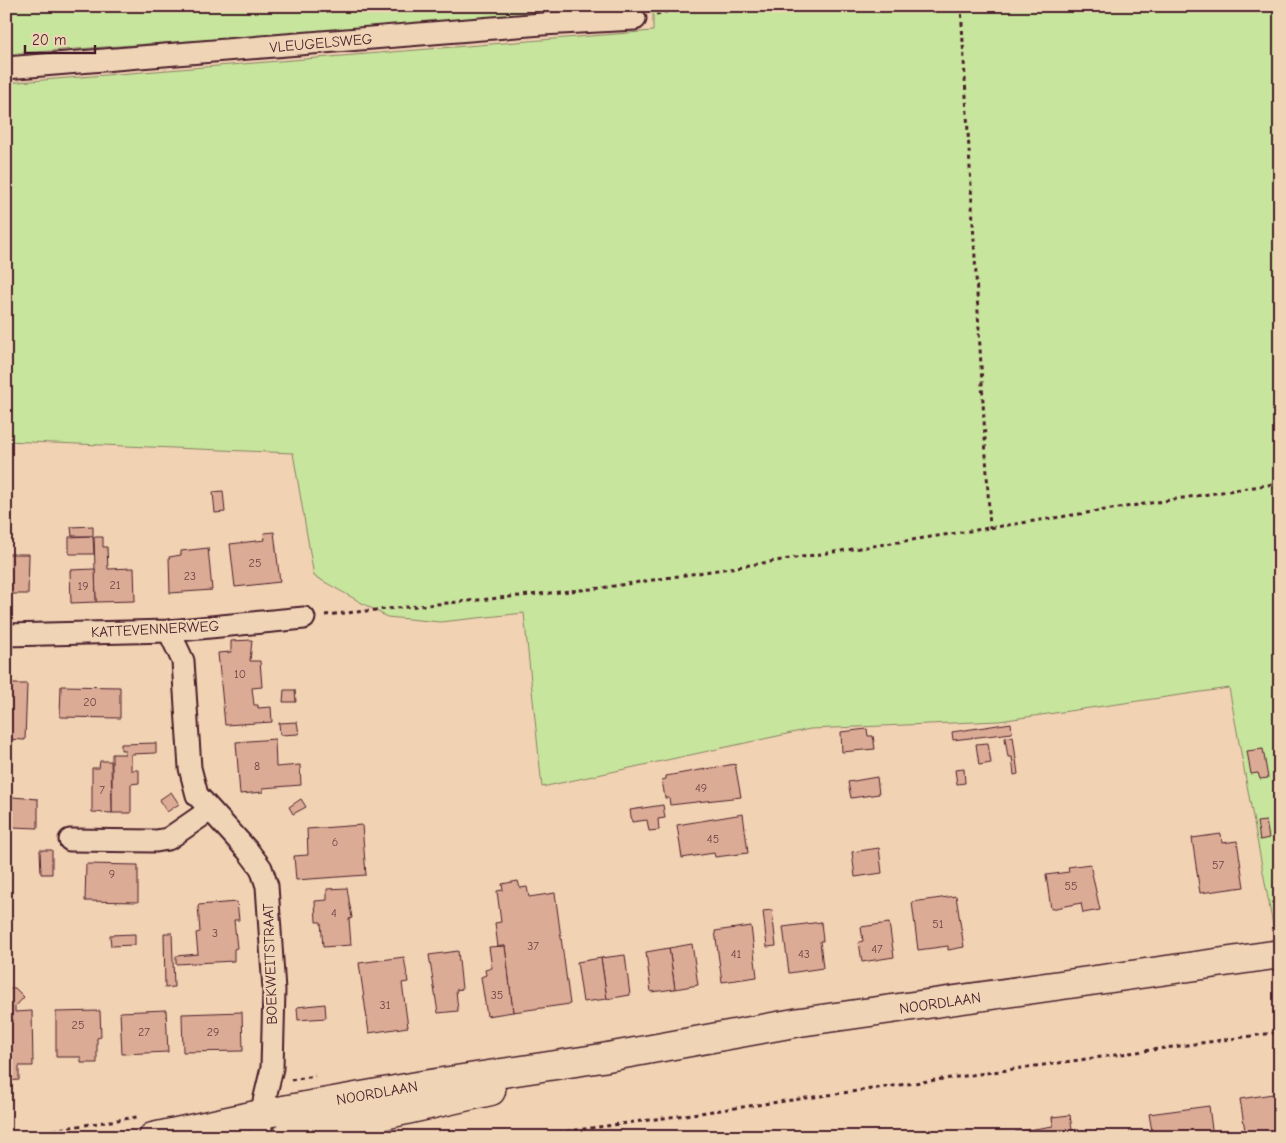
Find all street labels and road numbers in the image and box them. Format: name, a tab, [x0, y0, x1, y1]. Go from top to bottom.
street label: VLEUGELSWEG	[269, 30, 373, 56]
street label: KATTEVENNERWEG	[90, 617, 220, 641]
street label: BOEKWEITSTRAAT	[259, 903, 281, 1025]
street label: NOORDLAAN	[898, 988, 982, 1018]
street label: NOORDLAAN	[335, 1077, 419, 1109]

